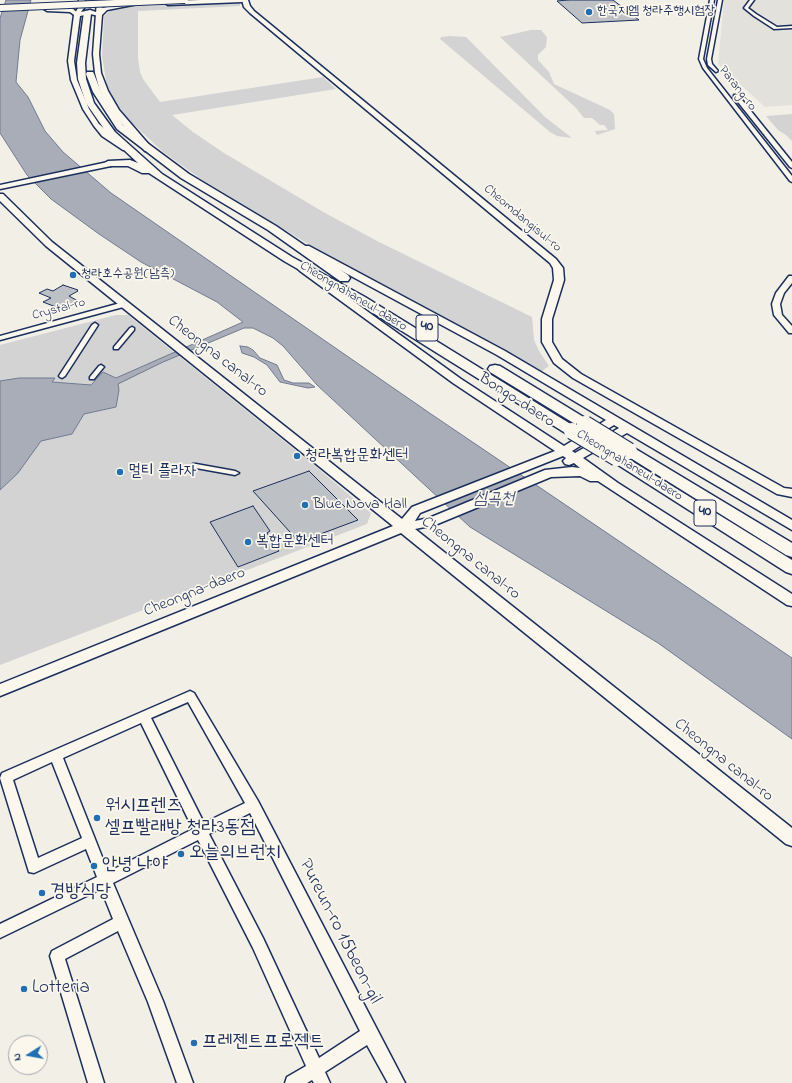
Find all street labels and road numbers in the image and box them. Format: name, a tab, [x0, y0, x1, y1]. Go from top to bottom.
street label: Parang-ro	[715, 63, 759, 115]
street label: Cheomdangisul-ro	[480, 182, 564, 256]
street label: Cheongnahaneul-daero	[297, 259, 409, 335]
street label: Crystal-ro	[31, 295, 87, 325]
street label: Cheongna canal-ro	[163, 312, 271, 402]
road number: 40	[416, 315, 438, 341]
street label: Bongo-daero	[474, 369, 558, 433]
street label: Cheongnahaneul-daero	[573, 427, 685, 505]
road number: 40	[694, 500, 716, 526]
street label: Cheongna canal-ro	[417, 513, 523, 605]
street label: Cheongna-daero	[142, 564, 248, 622]
street label: Cheongna canal-ro	[670, 715, 776, 807]
street label: Pureun-ro 15beon-gil	[293, 856, 385, 1008]

